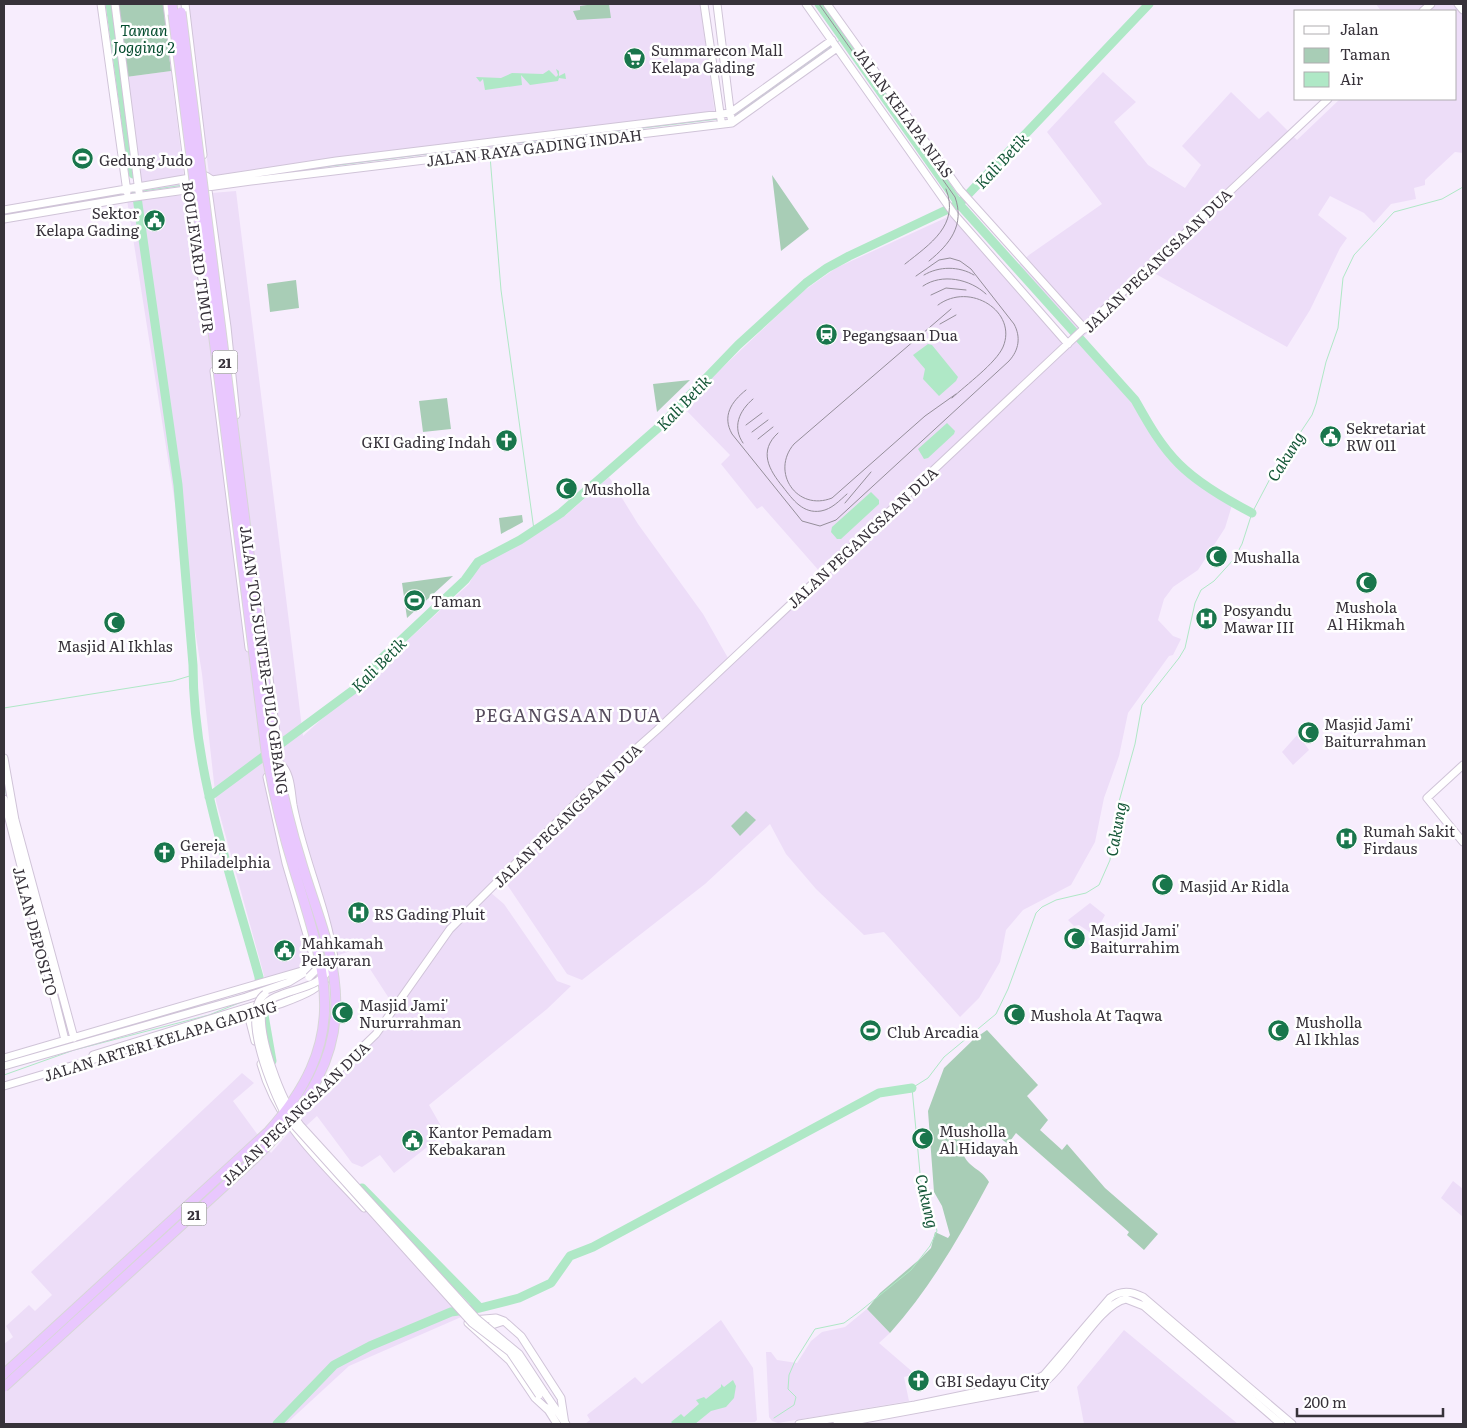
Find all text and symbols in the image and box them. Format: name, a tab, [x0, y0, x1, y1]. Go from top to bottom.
legend	[1294, 10, 1457, 100]
text: Jalan	[1340, 17, 1379, 40]
park label: Taman Jogging 2	[113, 18, 175, 58]
place label: Summarecon Mall Kelapa Gading	[651, 38, 783, 78]
street label: JALAN KELAPA NIAS	[849, 42, 959, 182]
text: Taman	[1340, 42, 1390, 65]
supermarket icon: Summarecon Mall Kelapa Gading	[623, 46, 647, 70]
text: Air	[1340, 67, 1363, 90]
street label: JALAN RAYA GADING INDAH	[425, 122, 643, 172]
water label: Kali Betik	[969, 126, 1033, 193]
sports icon: Gedung Judo	[71, 147, 95, 171]
place label: Gedung Judo	[99, 148, 193, 171]
street label: BOULEVARD TIMUR	[177, 180, 221, 335]
street label: JALAN PEGANGSAAN DUA	[1078, 183, 1236, 337]
place label: Sektor Kelapa Gading	[35, 201, 140, 241]
public building icon: Sektor Kelapa Gading	[143, 209, 167, 233]
station icon: Pegangsaan Dua	[814, 322, 838, 346]
place label: Pegangsaan Dua	[842, 323, 959, 346]
road number: 21	[212, 351, 238, 374]
water label: Kali Betik	[650, 369, 716, 435]
place label: Sekretariat RW 011	[1346, 416, 1426, 456]
public building icon: Sekretariat RW 011	[1318, 424, 1342, 448]
water label: Cakung	[1260, 426, 1310, 486]
church icon: GKI Gading Indah	[495, 429, 519, 453]
place label: GKI Gading Indah	[361, 430, 491, 453]
street label: JALAN PEGANGSAAN DUA	[781, 461, 943, 613]
mosque icon: Musholla	[555, 476, 579, 500]
place label: Musholla	[583, 477, 651, 500]
street label: JALAN TOL SUNTER–PULO GEBANG	[235, 524, 295, 796]
mosque icon: Mushalla	[1205, 544, 1229, 568]
place label: Mushalla	[1233, 545, 1301, 568]
mosque icon: Mushola Al Hikmah	[1354, 571, 1378, 595]
sports icon: Taman	[403, 588, 427, 612]
place label: Taman	[431, 589, 481, 612]
place label: Mushola Al Hikmah	[1327, 595, 1405, 635]
place label: Posyandu Mawar III	[1223, 598, 1294, 638]
hospital icon: Posyandu Mawar III	[1195, 606, 1219, 630]
mosque icon: Masjid Al Ikhlas	[103, 610, 127, 634]
water label: Kali Betik	[345, 631, 411, 697]
place label: Masjid Al Ikhlas	[57, 634, 173, 657]
district label: PEGANGSAAN DUA	[474, 701, 662, 728]
place label: Masjid Jami' Baiturrahman	[1324, 712, 1427, 752]
mosque icon: Masjid Jami' Baiturrahman	[1296, 720, 1320, 744]
street label: JALAN PEGANGSAAN DUA	[488, 738, 646, 892]
water label: Cakung	[1098, 800, 1132, 858]
place label: Rumah Sakit Firdaus	[1363, 819, 1455, 859]
hospital icon: Rumah Sakit Firdaus	[1335, 827, 1359, 851]
place label: Gereja Philadelphia	[180, 833, 271, 873]
church icon: Gereja Philadelphia	[152, 841, 176, 865]
street label: JALAN DEPOSITO	[8, 864, 64, 998]
mosque icon: Masjid Ar Ridla	[1151, 873, 1175, 897]
place label: Masjid Ar Ridla	[1179, 874, 1290, 897]
hospital icon: RS Gading Pluit	[346, 901, 370, 925]
place label: RS Gading Pluit	[374, 902, 485, 925]
place label: Masjid Jami' Baiturrahim	[1090, 918, 1180, 958]
mosque icon: Masjid Jami' Baiturrahim	[1062, 926, 1086, 950]
place label: Mahkamah Pelayaran	[301, 931, 383, 971]
public building icon: Mahkamah Pelayaran	[273, 939, 297, 963]
street label: JALAN ARTERI KELAPA GADING	[40, 993, 280, 1087]
place label: Masjid Jami' Nururrahman	[359, 993, 462, 1033]
mosque icon: Masjid Jami' Nururrahman	[331, 1001, 355, 1025]
mosque icon: Mushola At Taqwa	[1002, 1002, 1026, 1026]
place label: Mushola At Taqwa	[1030, 1003, 1163, 1026]
place label: Musholla Al Ikhlas	[1295, 1010, 1363, 1050]
mosque icon: Musholla Al Ikhlas	[1267, 1018, 1291, 1042]
sports icon: Club Arcadia	[859, 1019, 883, 1043]
place label: Club Arcadia	[887, 1020, 980, 1043]
street label: JALAN PEGANGSAAN DUA	[216, 1036, 374, 1190]
place label: Musholla Al Hidayah	[939, 1119, 1019, 1159]
place label: Kantor Pemadam Kebakaran	[428, 1120, 553, 1160]
mosque icon: Musholla Al Hidayah	[911, 1127, 935, 1151]
public building icon: Kantor Pemadam Kebakaran	[400, 1128, 424, 1152]
water label: Cakung	[910, 1171, 946, 1231]
road number: 21	[182, 1202, 206, 1226]
church icon: GBI Sedayu City	[907, 1368, 931, 1392]
place label: GBI Sedayu City	[935, 1369, 1050, 1392]
scale bar	[1297, 1386, 1443, 1418]
text: 200 m	[1304, 1390, 1347, 1413]

